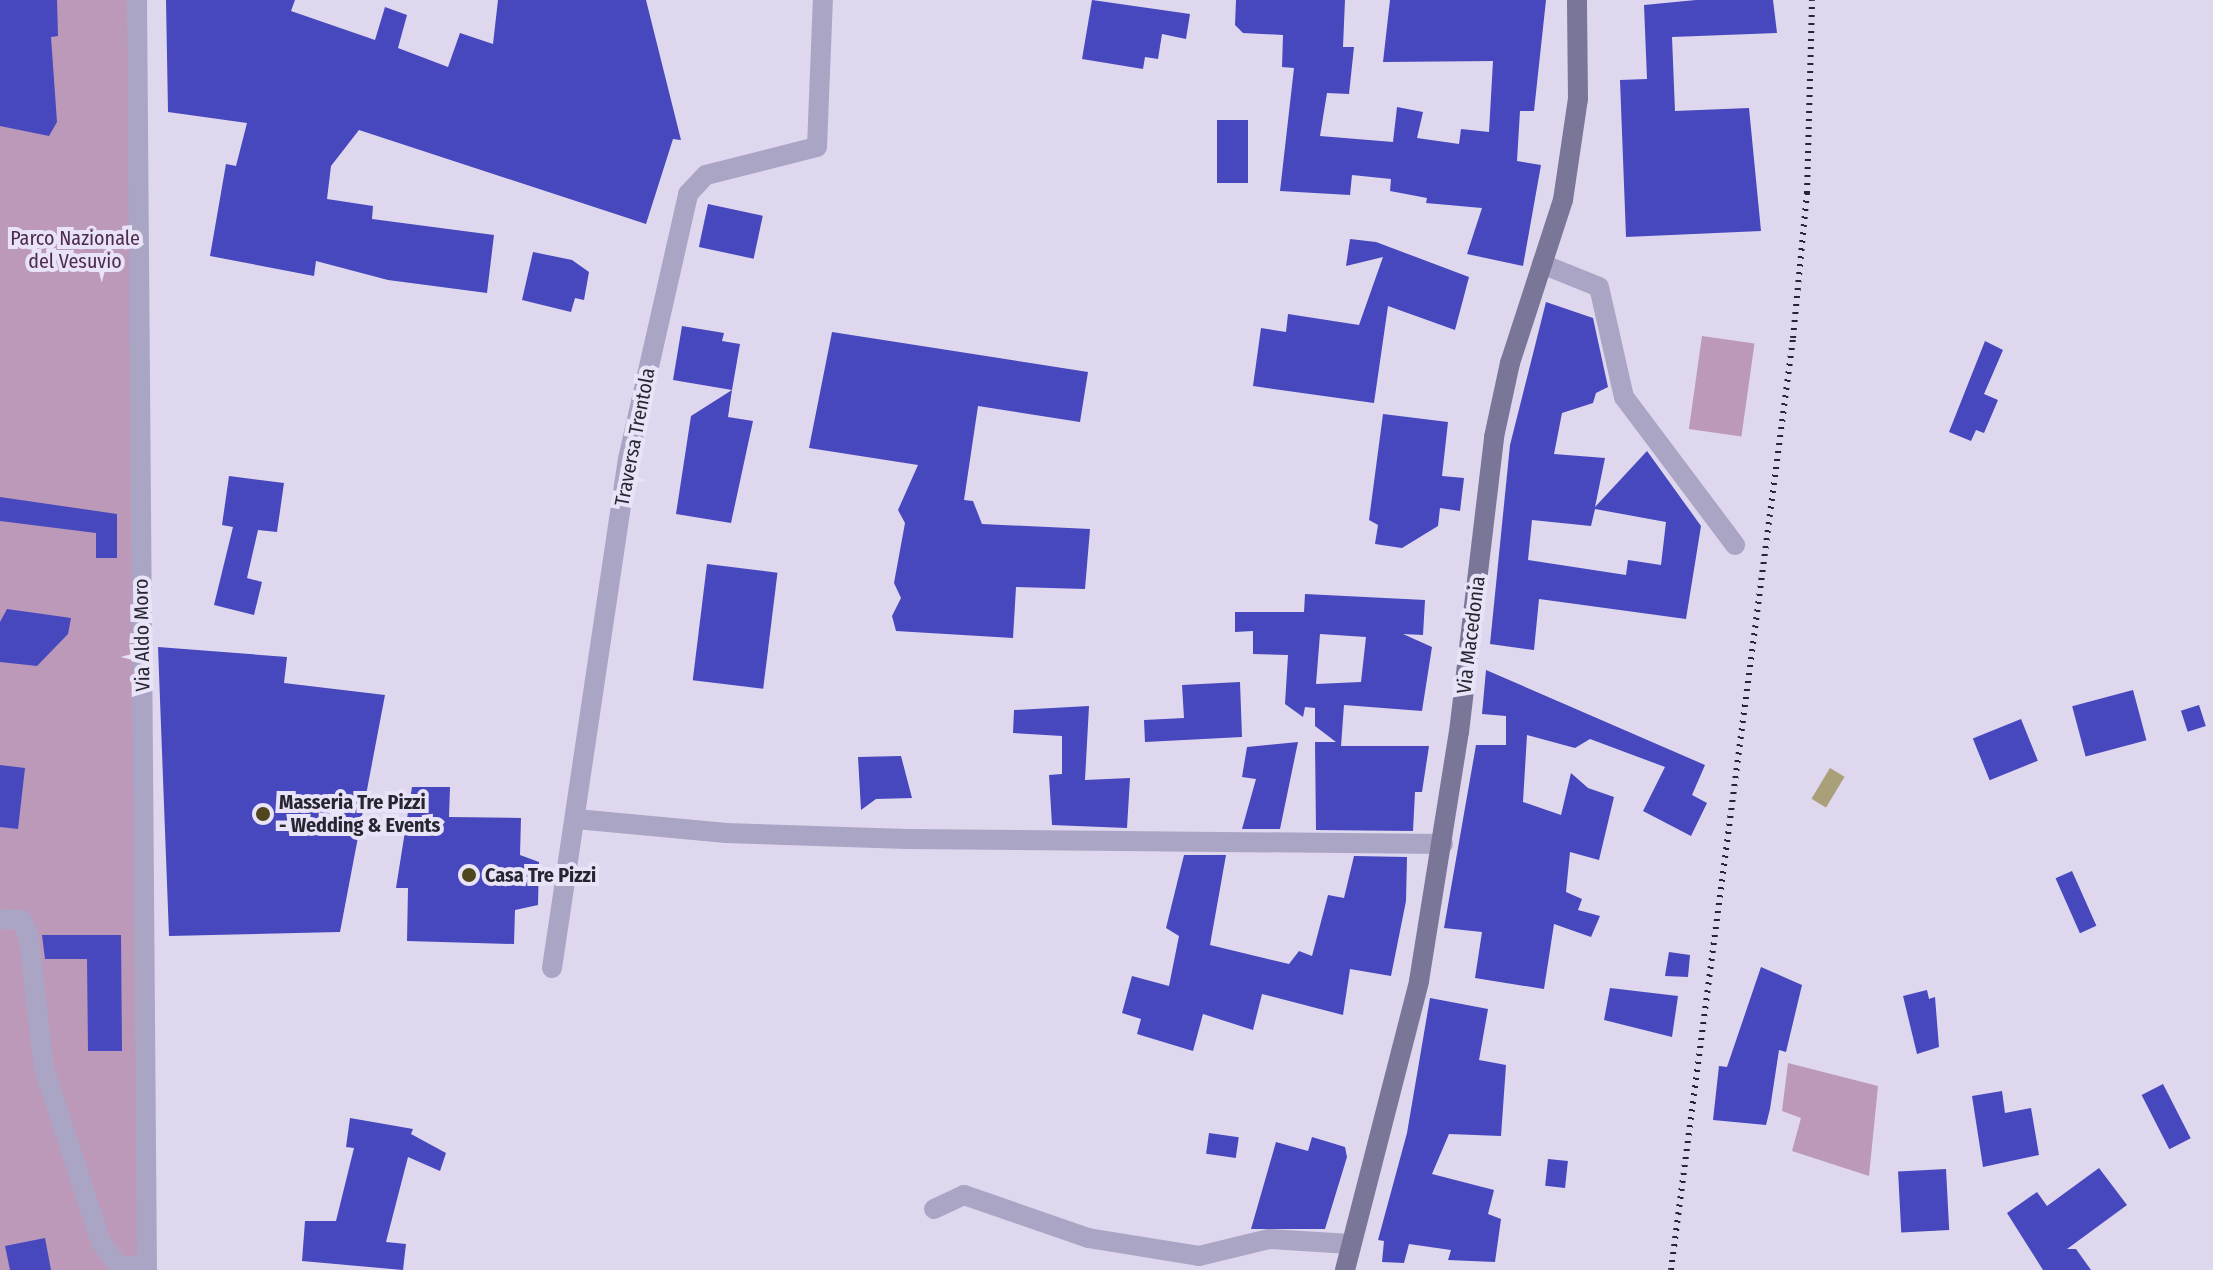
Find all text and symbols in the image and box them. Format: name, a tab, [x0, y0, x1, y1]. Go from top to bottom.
park label: Parco Nazionale del Vesuvio	[10, 226, 140, 273]
street label: Traversa Trentola	[610, 366, 660, 508]
street label: Via Macedonia	[1452, 575, 1490, 695]
street label: Via Aldo Moro	[129, 578, 155, 692]
place label: Masseria Tre Pizzi - Wedding & Events	[279, 790, 440, 837]
marker: Masseria Tre Pizzi - Wedding & Events	[254, 805, 272, 823]
place label: Casa Tre Pizzi	[485, 863, 596, 887]
marker: Casa Tre Pizzi	[460, 866, 478, 884]

